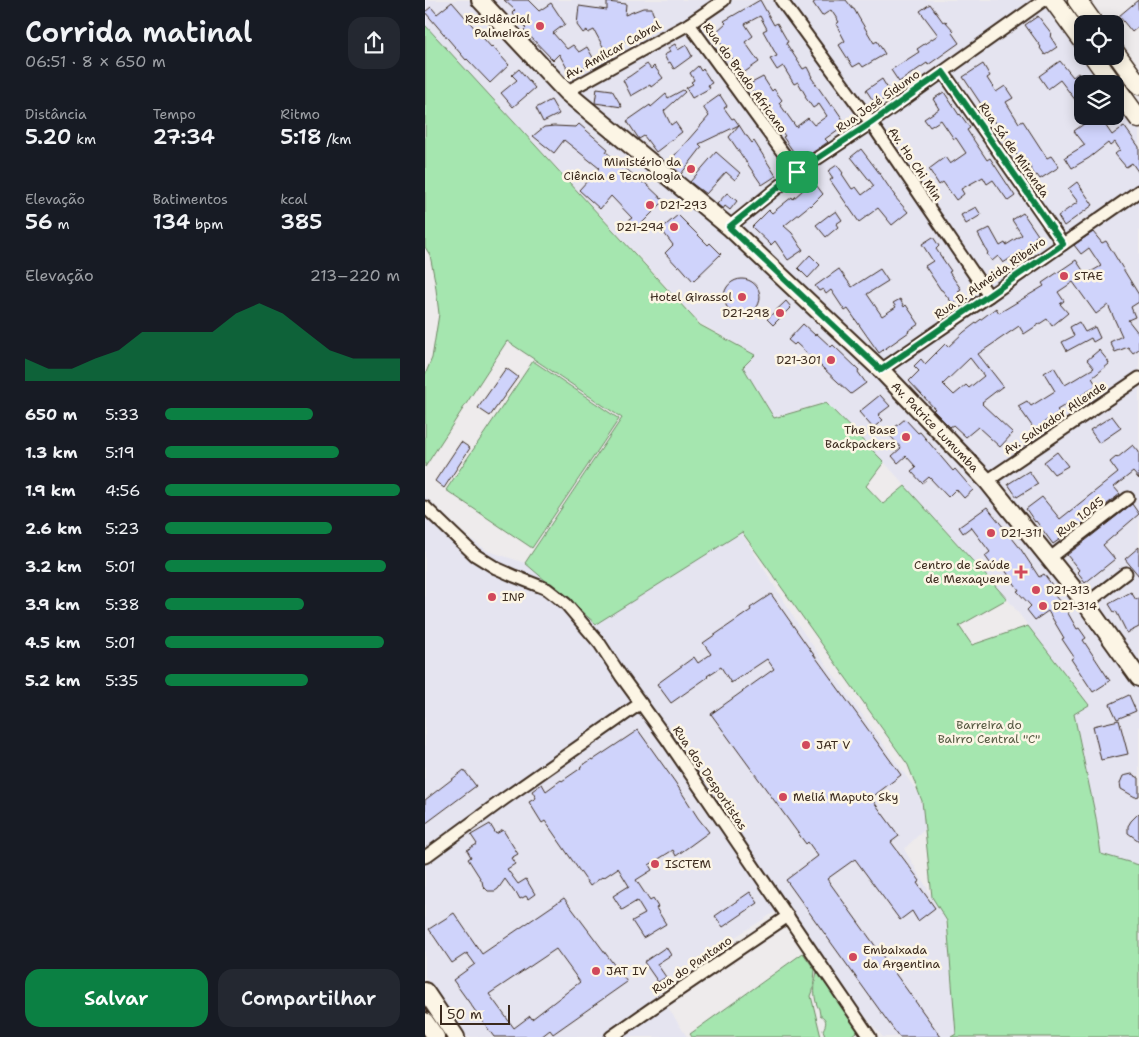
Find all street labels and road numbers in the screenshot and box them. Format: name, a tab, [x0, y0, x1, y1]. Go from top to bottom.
street label: Av. Amílcar Cabral	[562, 17, 664, 83]
street label: Rua do Brado Africano	[700, 20, 790, 136]
street label: Rua José Sidumo	[833, 66, 923, 136]
street label: Rua Sá de Miranda	[975, 99, 1053, 201]
street label: Av. Ho Chi Min	[885, 124, 945, 204]
street label: Rua D. Almeida Ribeiro	[931, 233, 1049, 323]
street label: Av. Patrice Lumumba	[888, 378, 983, 476]
street label: Av. Salvador Allende	[1001, 378, 1110, 458]
street label: Rua 1.045	[1053, 493, 1107, 541]
street label: Rua dos Desportistas	[669, 723, 751, 833]
street label: Rua do Pantano	[649, 932, 735, 998]

